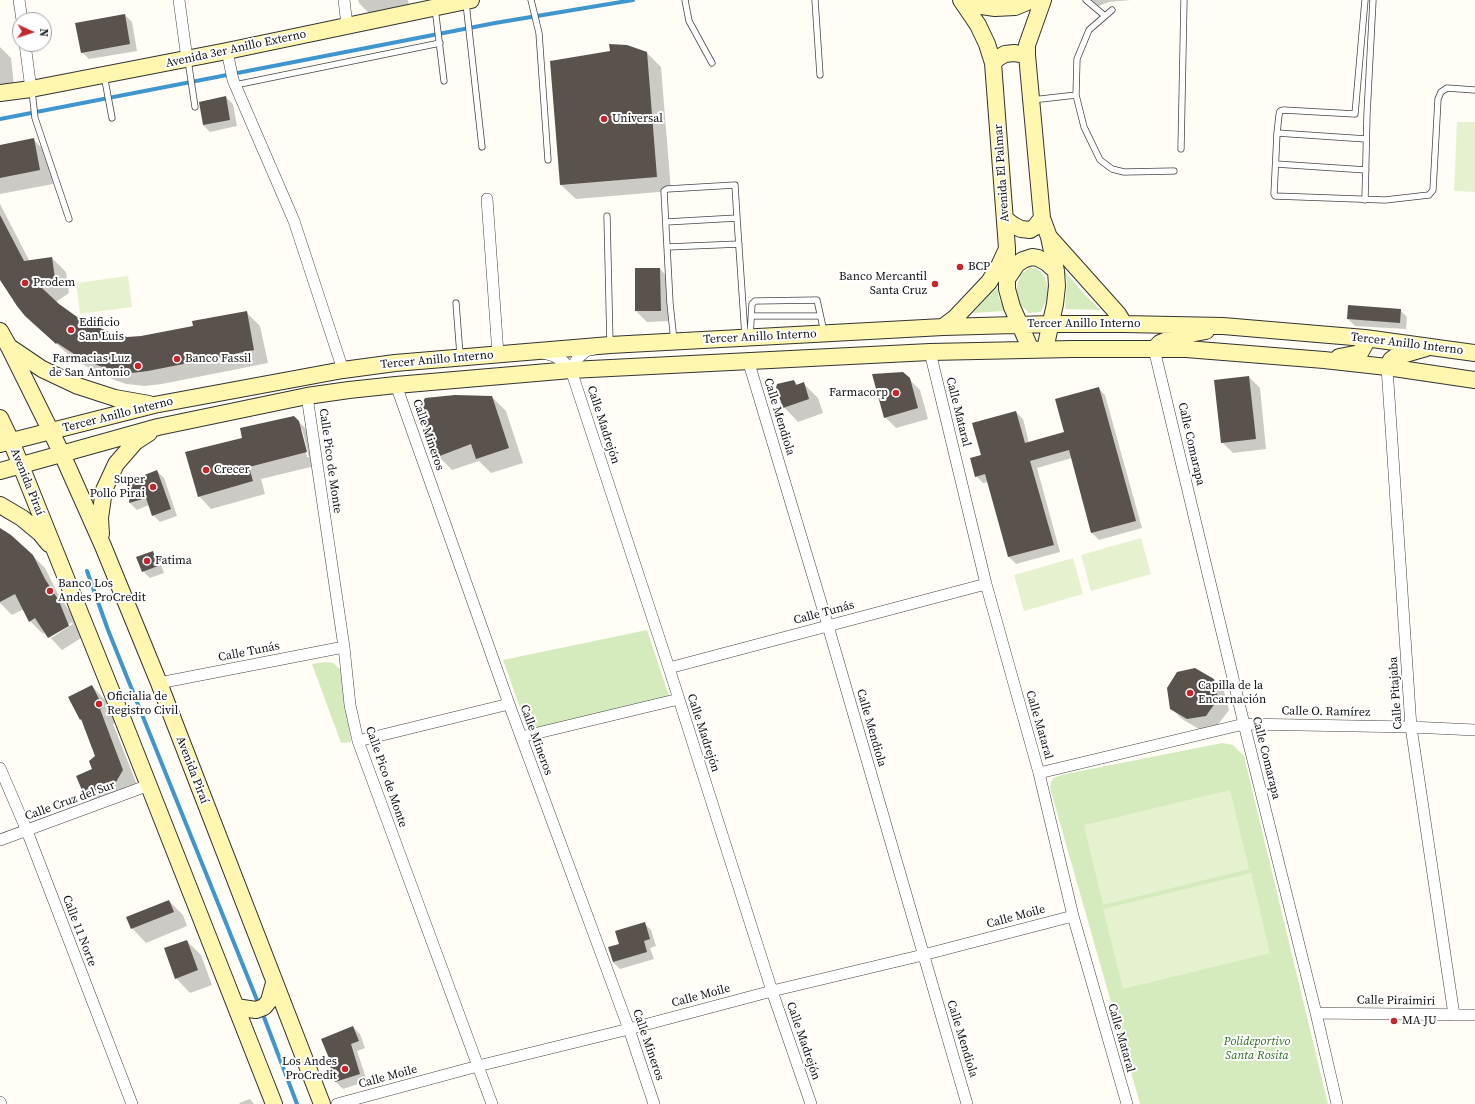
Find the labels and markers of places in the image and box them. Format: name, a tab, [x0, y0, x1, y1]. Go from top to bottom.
place label: Universal	[612, 112, 663, 126]
marker: Universal	[599, 114, 609, 124]
place label: BCP	[968, 260, 990, 274]
marker: BCP	[955, 262, 965, 272]
place label: Banco Mercantil Santa Cruz	[839, 270, 927, 298]
place label: Prodem	[33, 276, 75, 290]
marker: Prodem	[20, 278, 30, 288]
marker: Banco Mercantil Santa Cruz	[930, 279, 940, 289]
place label: Edificio San Luis	[79, 316, 124, 344]
marker: Edificio San Luis	[66, 325, 76, 335]
place label: Farmacias Luz de San Antonio	[49, 352, 130, 380]
place label: Banco Fassil	[185, 352, 251, 366]
marker: Banco Fassil	[172, 354, 182, 364]
marker: Farmacias Luz de San Antonio	[133, 361, 143, 371]
place label: Farmacorp	[829, 386, 888, 400]
marker: Farmacorp	[891, 388, 901, 398]
place label: Crecer	[214, 463, 250, 477]
marker: Crecer	[201, 465, 211, 475]
place label: Super Pollo Pirai	[90, 473, 145, 501]
marker: Super Pollo Pirai	[148, 482, 158, 492]
place label: Fatima	[155, 554, 192, 568]
marker: Fatima	[142, 556, 152, 566]
place label: Banco Los Andes ProCredit	[58, 577, 146, 605]
marker: Banco Los Andes ProCredit	[45, 586, 55, 596]
place label: Capilla de la Encarnación	[1198, 679, 1266, 707]
marker: Capilla de la Encarnación	[1185, 688, 1195, 698]
place label: Oficialia de Registro Civil	[107, 690, 178, 718]
marker: Oficialia de Registro Civil	[94, 699, 104, 709]
place label: MA JU	[1402, 1014, 1437, 1028]
marker: MA JU	[1389, 1016, 1399, 1026]
place label: Los Andes ProCredit	[282, 1055, 337, 1083]
marker: Los Andes ProCredit	[340, 1064, 350, 1074]

